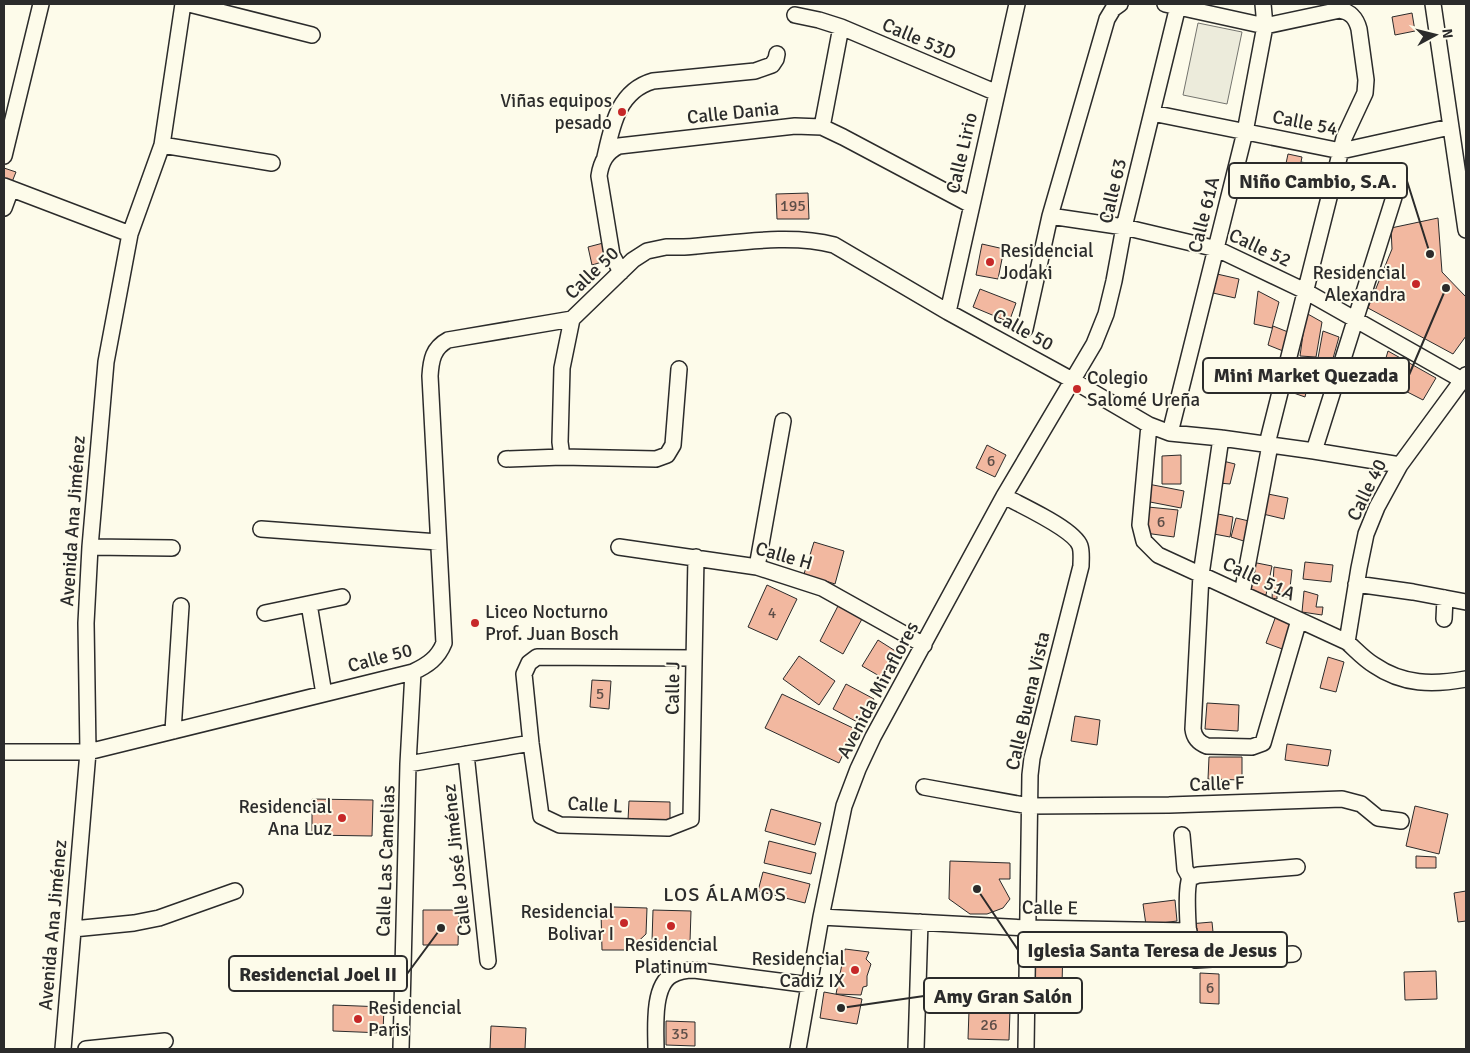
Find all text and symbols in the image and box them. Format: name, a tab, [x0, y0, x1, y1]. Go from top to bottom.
north arrow	[1410, 10, 1460, 60]
street label: Calle 53D	[878, 13, 960, 65]
text: N	[1438, 28, 1456, 39]
place label: Viñas equipos pesado	[500, 89, 612, 135]
street label: Calle Dania	[686, 96, 780, 130]
street label: Calle 54	[1270, 105, 1340, 141]
marker: Viñas equipos pesado	[616, 106, 628, 118]
street label: Calle Lirio	[941, 110, 983, 196]
street label: Calle 63	[1094, 156, 1132, 226]
callout: Niño Cambio, S.A.	[1229, 163, 1407, 198]
text: Niño Cambio, S.A.	[1239, 169, 1397, 194]
street label: Calle 61A	[1183, 174, 1225, 256]
house number: 195	[780, 196, 806, 216]
street label: Calle 52	[1225, 223, 1295, 273]
place label: Residencial Jodaki	[1000, 239, 1094, 285]
street label: Calle 50	[560, 241, 624, 305]
marker: Residencial Jodaki	[984, 256, 996, 268]
place label: Residencial Alexandra	[1312, 261, 1406, 307]
marker: Residencial Alexandra	[1410, 278, 1422, 290]
street label: Calle 50	[988, 304, 1058, 356]
callout: Mini Market Quezada	[1203, 358, 1409, 393]
text: Mini Market Quezada	[1213, 363, 1399, 388]
place label: Colegio Salomé Ureña	[1087, 366, 1200, 412]
marker: Colegio Salomé Ureña	[1071, 383, 1083, 395]
street label: Avenida Ana Jiménez	[55, 435, 91, 607]
house number: 6	[987, 451, 995, 471]
street label: Calle 40	[1342, 455, 1392, 525]
house number: 6	[1157, 512, 1165, 532]
street label: Calle H	[753, 536, 815, 576]
street label: Calle 51A	[1219, 552, 1300, 606]
place label: Liceo Nocturno Prof. Juan Bosch	[485, 600, 619, 646]
house number: 4	[768, 603, 777, 623]
marker: Liceo Nocturno Prof. Juan Bosch	[469, 617, 481, 629]
street label: Avenida Miraflores	[832, 617, 924, 763]
street label: Calle Buena Vista	[1000, 629, 1056, 773]
street label: Calle 50	[345, 638, 415, 678]
street label: Calle J	[661, 661, 685, 715]
house number: 5	[596, 684, 604, 704]
street label: Calle F	[1189, 771, 1245, 797]
street label: Calle José Jiménez	[437, 783, 477, 937]
street label: Calle Las Camelias	[371, 785, 401, 937]
street label: Calle L	[567, 792, 623, 818]
place label: Residencial Ana Luz	[238, 795, 332, 841]
marker: Residencial Ana Luz	[336, 812, 348, 824]
street label: Avenida Ana Jiménez	[34, 839, 72, 1011]
district label: LOS ÁLAMOS	[663, 882, 787, 907]
street label: Calle E	[1022, 896, 1078, 920]
place label: Residencial Bolivar I	[520, 900, 614, 946]
marker: Residencial Bolivar I	[618, 917, 630, 929]
marker: Residencial Platinum	[665, 920, 677, 932]
callout: Iglesia Santa Teresa de Jesus	[1018, 932, 1287, 967]
place label: Residencial Platinum	[624, 933, 718, 979]
text: Iglesia Santa Teresa de Jesus	[1027, 938, 1277, 963]
place label: Residencial Cadiz IX	[751, 947, 845, 993]
callout: Residencial Joel II	[229, 956, 407, 991]
text: Residencial Joel II	[239, 962, 397, 987]
marker: Residencial Cadiz IX	[849, 964, 861, 976]
callout: Amy Gran Salón	[924, 978, 1082, 1013]
house number: 6	[1206, 978, 1214, 998]
text: Amy Gran Salón	[934, 984, 1072, 1009]
place label: Residencial Paris	[368, 996, 462, 1042]
marker: Residencial Paris	[352, 1013, 364, 1025]
house number: 26	[980, 1015, 998, 1035]
house number: 35	[671, 1024, 689, 1044]

